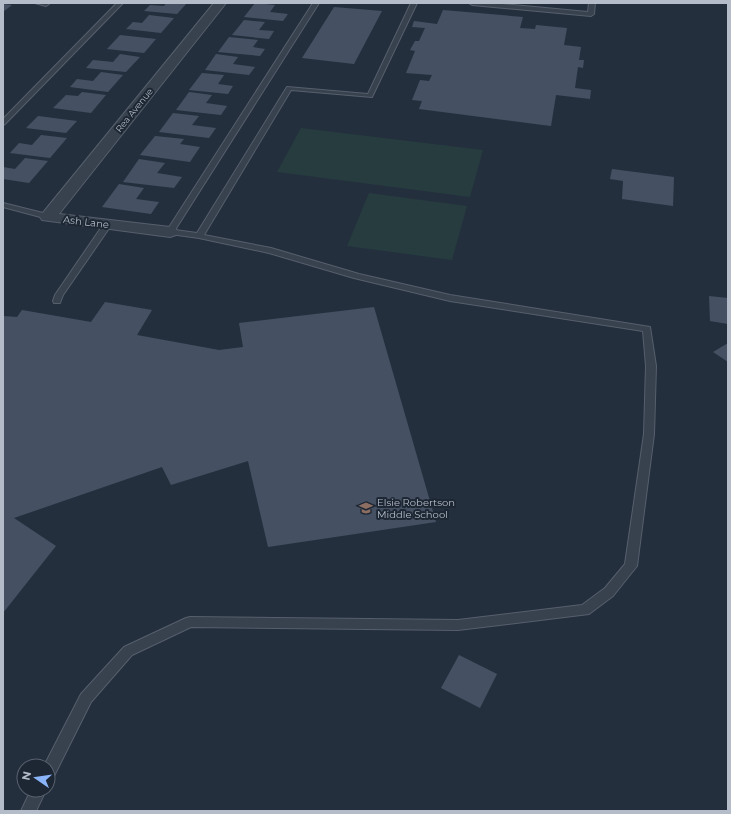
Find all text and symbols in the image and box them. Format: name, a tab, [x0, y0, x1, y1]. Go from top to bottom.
street label: Rea Avenue	[113, 85, 155, 134]
street label: Ash Lane	[62, 213, 110, 231]
place label: Elsie Robertson Middle School	[377, 496, 455, 521]
school or university icon: Elsie Robertson Middle School	[358, 500, 374, 516]
north arrow	[16, 758, 56, 798]
text: N	[18, 770, 34, 782]

